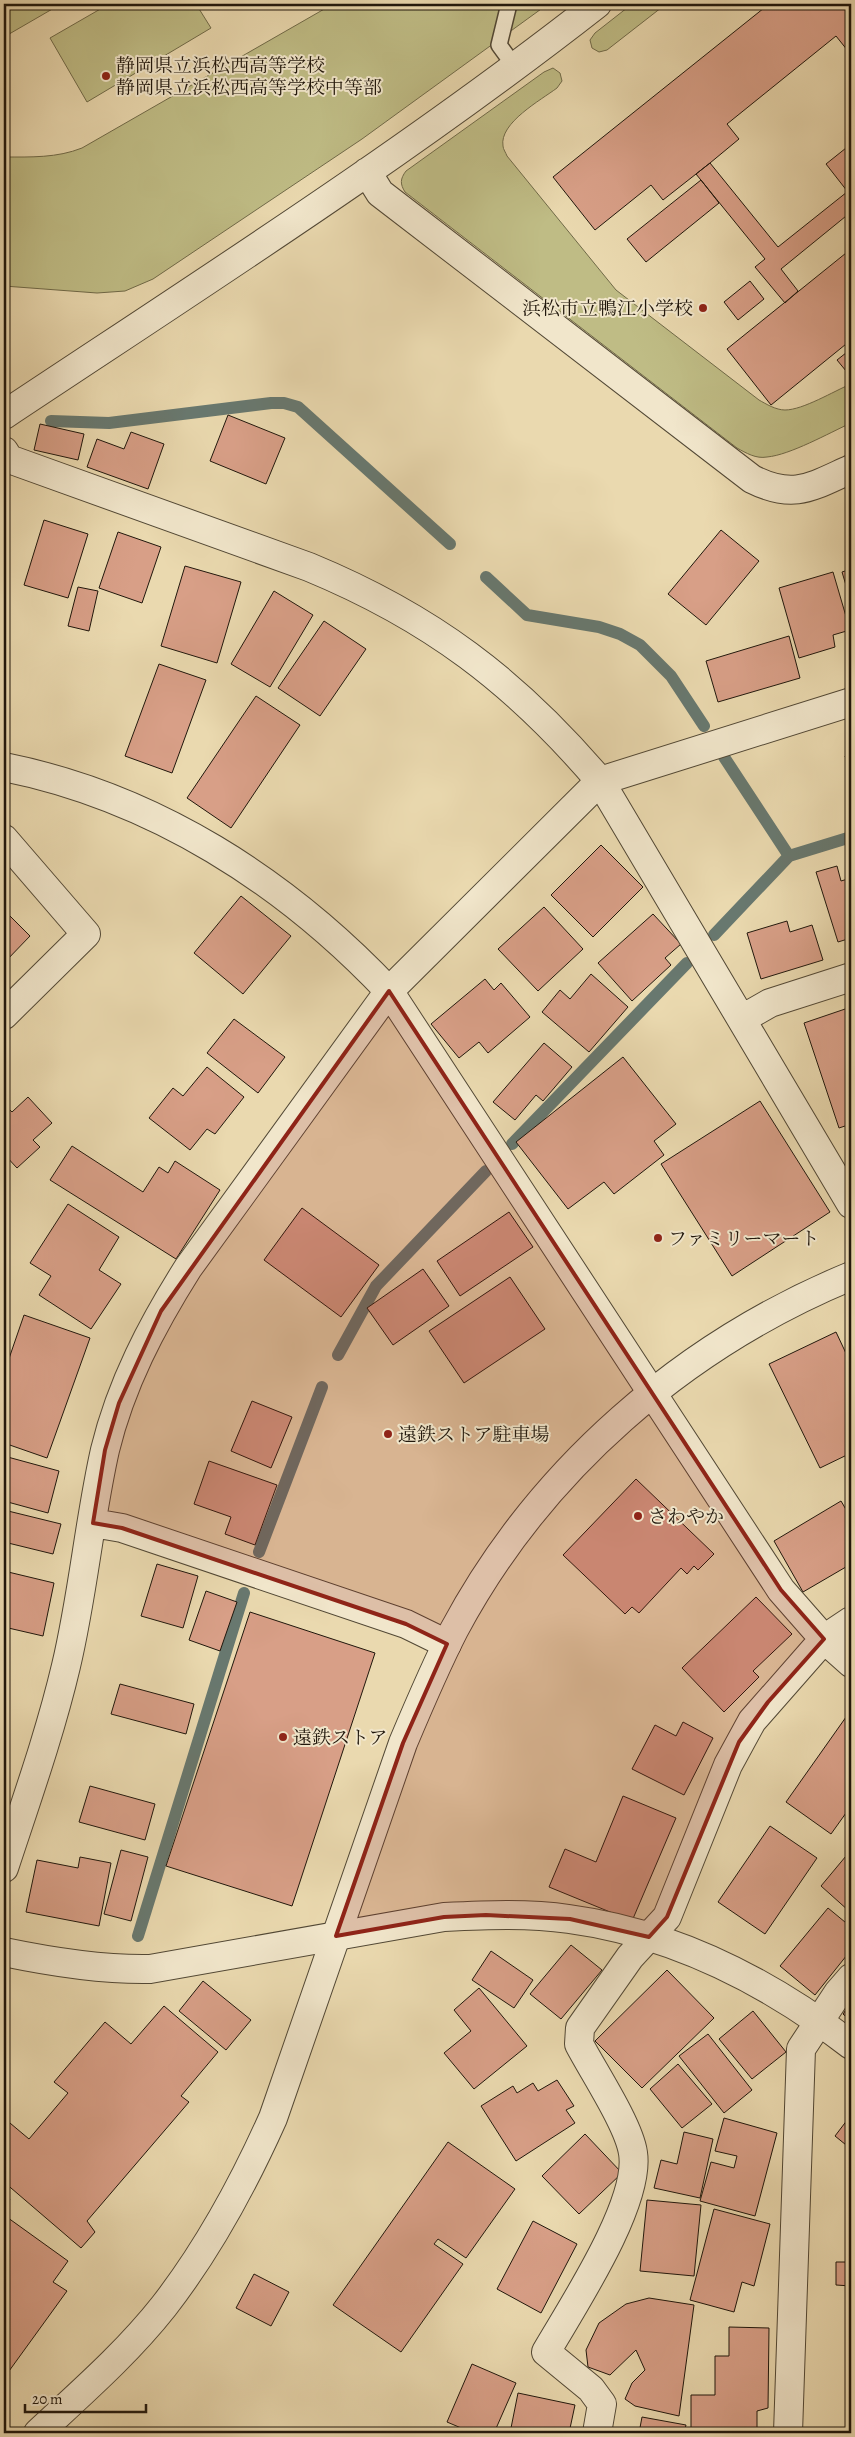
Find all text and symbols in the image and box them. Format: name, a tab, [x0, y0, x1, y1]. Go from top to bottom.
place label: 静岡県立浜松西高等学校 静岡県立浜松西高等学校中等部	[116, 53, 382, 101]
marker: 静岡県立浜松西高等学校 静岡県立浜松西高等学校中等部	[100, 70, 112, 82]
place label: 浜松市立鴨江小学校	[522, 296, 693, 322]
marker: 浜松市立鴨江小学校	[697, 302, 709, 314]
place label: ファミリーマート	[668, 1226, 820, 1252]
marker: ファミリーマート	[652, 1232, 664, 1244]
place label: 遠鉄ストア駐車場	[398, 1422, 549, 1448]
marker: 遠鉄ストア駐車場	[382, 1428, 394, 1440]
place label: さわやか	[648, 1504, 724, 1530]
marker: さわやか	[632, 1510, 644, 1522]
place label: 遠鉄ストア	[293, 1725, 387, 1751]
marker: 遠鉄ストア	[277, 1731, 289, 1743]
scale bar	[25, 2382, 146, 2414]
text: 20 m	[32, 2389, 63, 2409]

